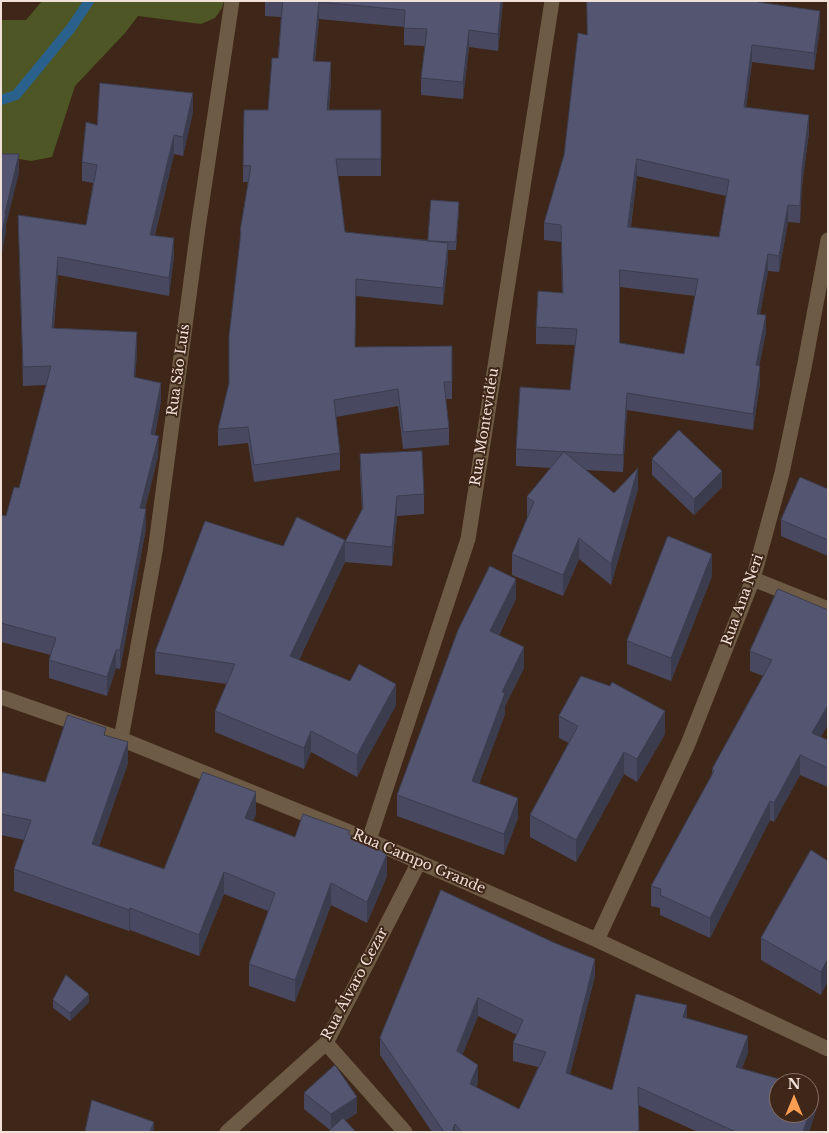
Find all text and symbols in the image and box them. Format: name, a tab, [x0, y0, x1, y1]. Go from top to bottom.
street label: Rua São Luís	[164, 323, 194, 417]
street label: Rua Montevidéu	[467, 367, 503, 487]
street label: Rua Ana Neri	[719, 552, 767, 648]
street label: Rua Campo Grande	[350, 826, 488, 898]
street label: Rua Álvaro Cezar	[318, 925, 392, 1043]
north arrow	[769, 1073, 819, 1123]
text: N	[787, 1075, 801, 1093]

